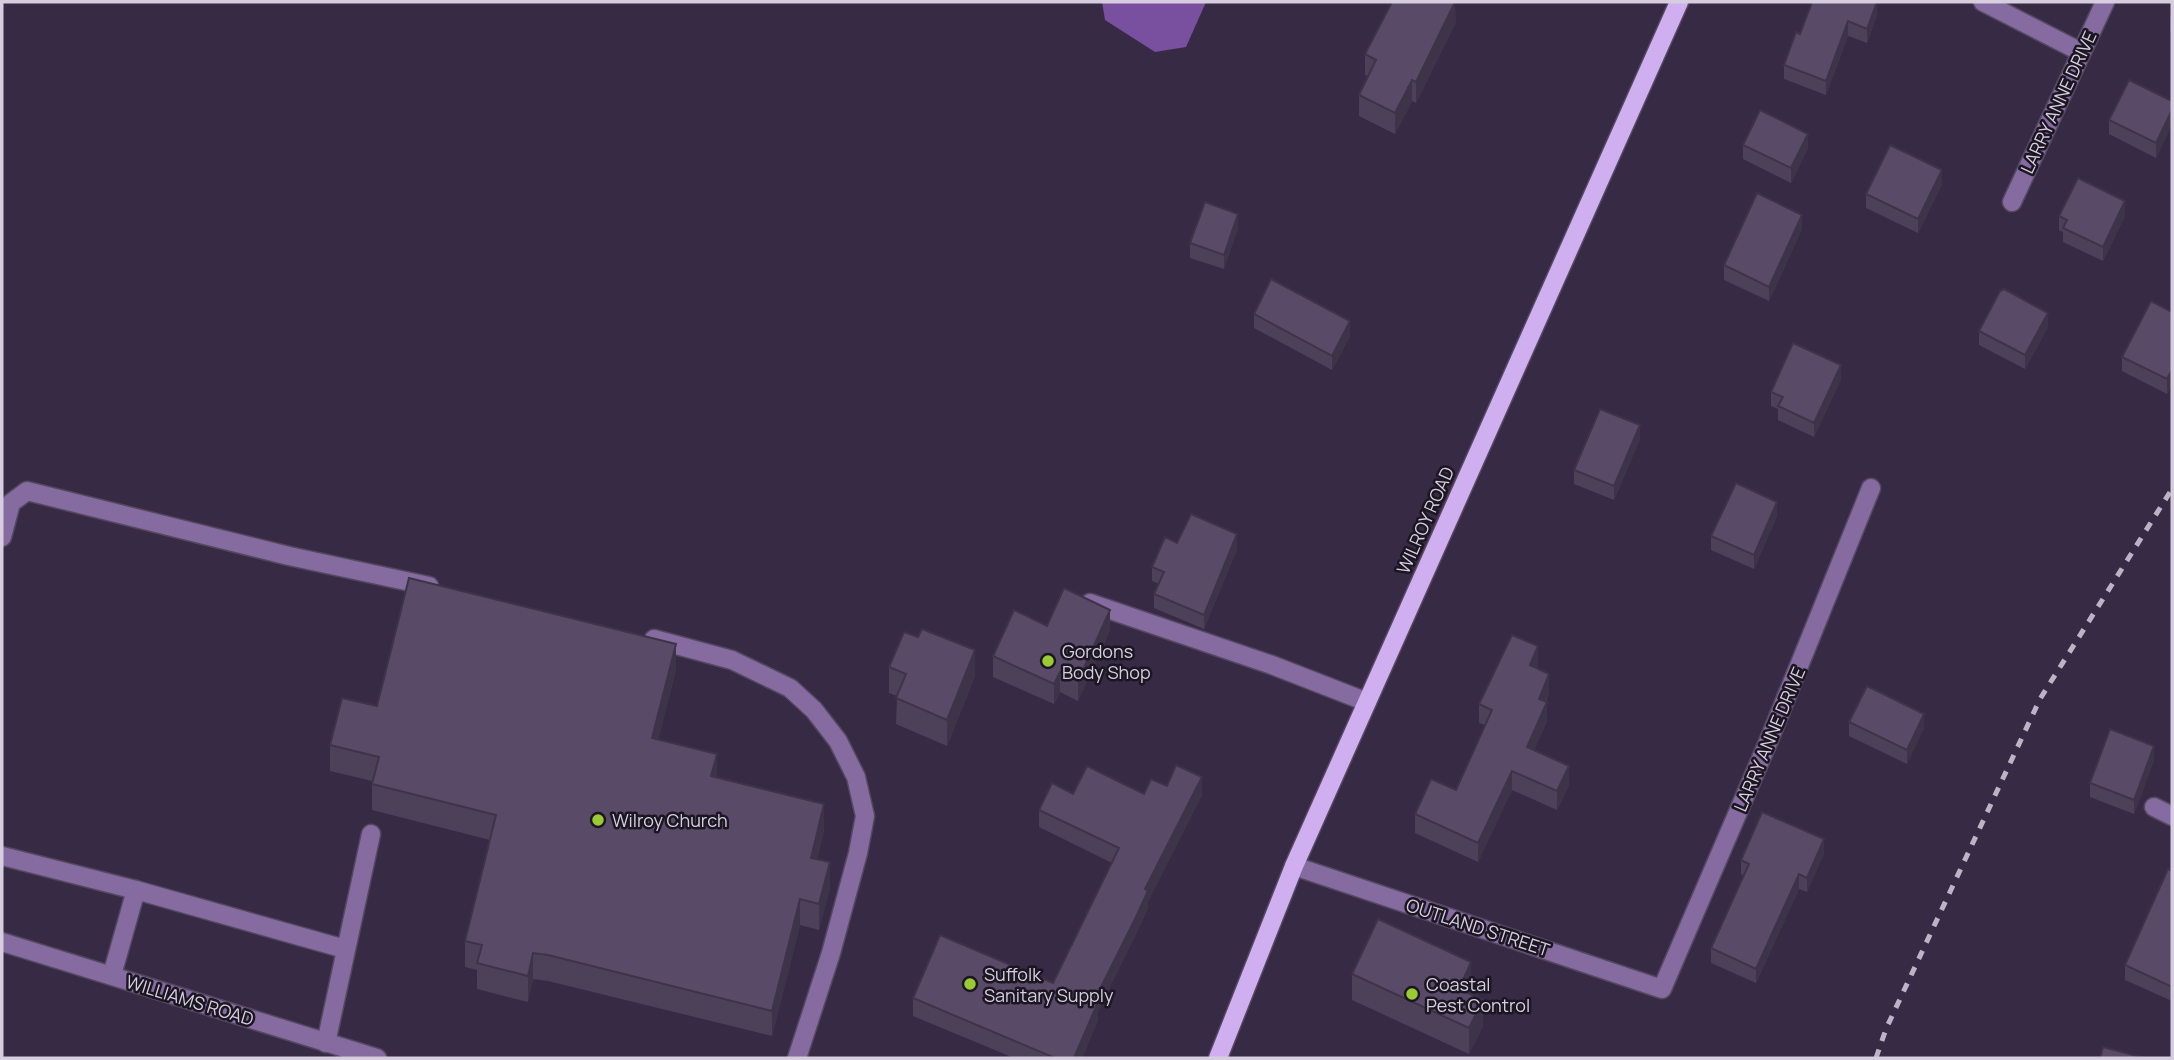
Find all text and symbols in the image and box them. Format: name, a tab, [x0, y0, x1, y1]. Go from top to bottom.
street label: LARRY ANNE DRIVE	[2014, 27, 2102, 177]
street label: WILROY ROAD	[1391, 463, 1459, 577]
place label: Gordons Body Shop	[1062, 639, 1151, 684]
marker: Gordons Body Shop	[1040, 653, 1056, 669]
street label: LARRY ANNE DRIVE	[1728, 663, 1810, 815]
place label: Wilroy Church	[612, 808, 728, 832]
marker: Wilroy Church	[590, 812, 606, 828]
street label: OUTLAND STREET	[1403, 892, 1553, 962]
place label: Suffolk Sanitary Supply	[984, 962, 1114, 1007]
street label: WILLIAMS ROAD	[123, 969, 257, 1031]
place label: Coastal Pest Control	[1426, 972, 1530, 1017]
marker: Suffolk Sanitary Supply	[962, 976, 978, 992]
marker: Coastal Pest Control	[1404, 986, 1420, 1002]

